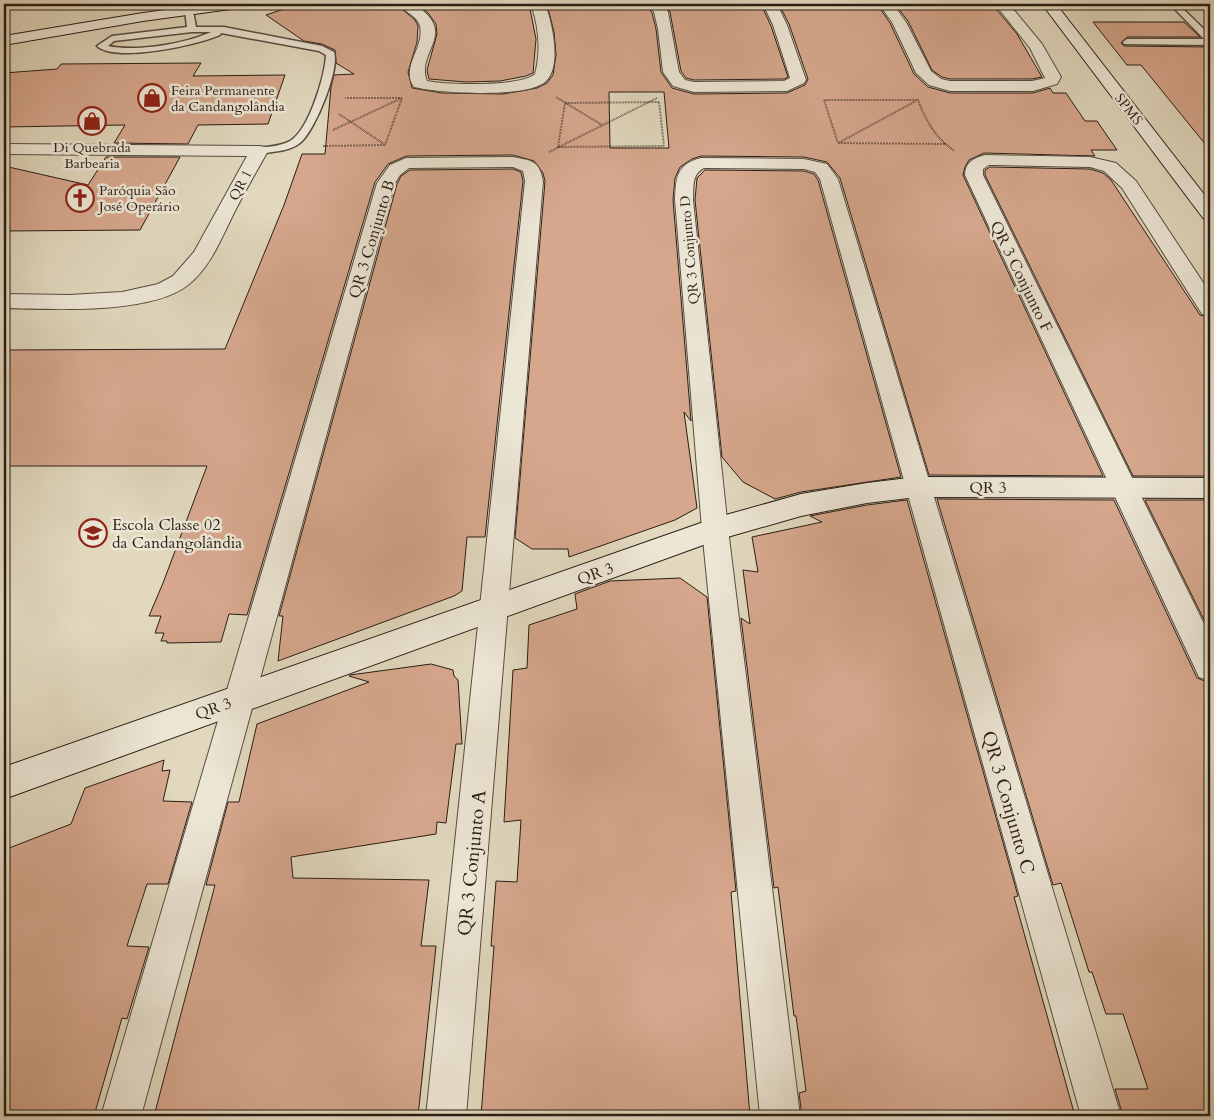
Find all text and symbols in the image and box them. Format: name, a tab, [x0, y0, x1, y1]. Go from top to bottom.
place label: Feira Permanente da Candangolândia	[171, 81, 285, 116]
shop icon: Feira Permanente da Candangolândia	[137, 83, 167, 113]
street label: SPMS	[1110, 89, 1147, 129]
shop icon: Di Quebrada Barbearia	[77, 106, 107, 136]
place label: Di Quebrada Barbearia	[53, 138, 131, 173]
street label: QR 1	[224, 166, 257, 204]
street label: QR 3 Conjunto B	[343, 177, 400, 301]
place label: Paróquia São José Operário	[97, 181, 180, 216]
church icon: Paróquia São José Operário	[65, 183, 95, 213]
street label: QR 3 Conjunto D	[675, 195, 704, 305]
street label: QR 3 Conjunto F	[985, 217, 1058, 336]
street label: QR 3	[969, 477, 1007, 499]
place label: Escola Classe 02 da Candangolândia	[112, 514, 242, 554]
school or university icon: Escola Classe 02 da Candangolândia	[78, 518, 108, 548]
street label: QR 3	[574, 557, 617, 591]
street label: QR 3	[192, 692, 235, 726]
street label: QR 3 Conjunto C	[975, 728, 1041, 877]
street label: QR 3 Conjunto A	[451, 788, 493, 937]

